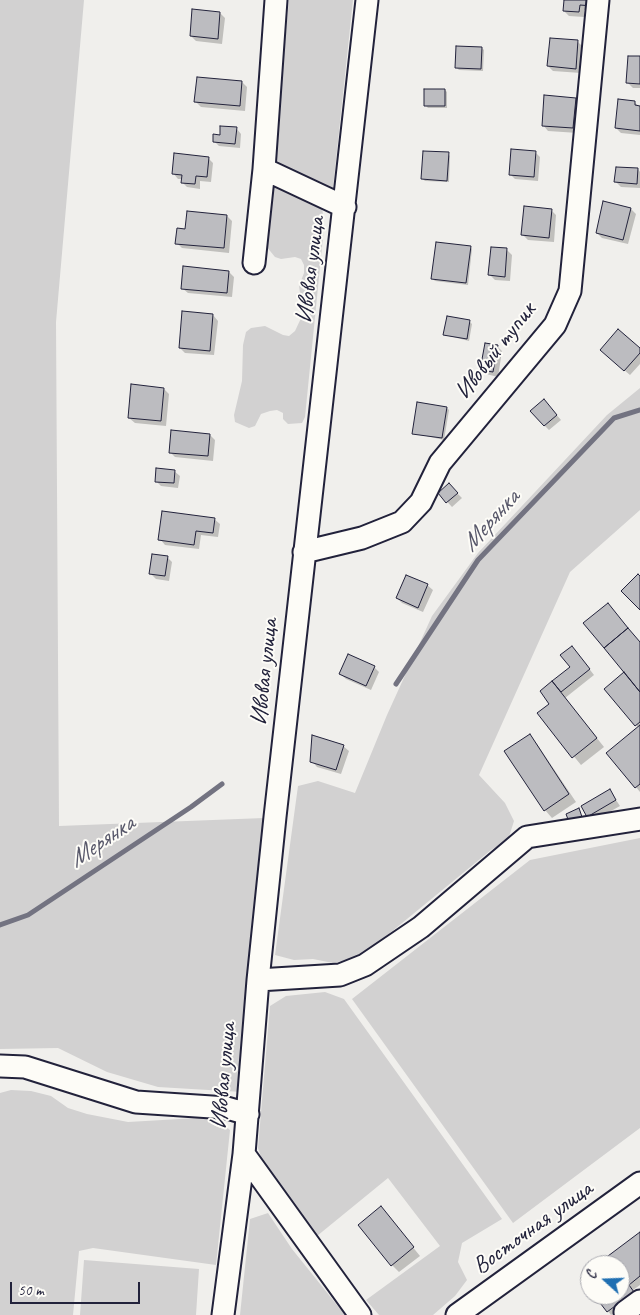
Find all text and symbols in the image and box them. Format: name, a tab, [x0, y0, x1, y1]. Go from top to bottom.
street label: Ивовая улица	[290, 215, 332, 325]
street label: Ивовый тупик	[449, 297, 543, 405]
water label: Мерянка	[456, 484, 526, 558]
street label: Ивовая улица	[245, 617, 285, 727]
water label: Мерянка	[63, 809, 141, 875]
street label: Ивовая улица	[205, 1022, 243, 1130]
street label: Восточная улица	[467, 1175, 599, 1281]
north arrow	[580, 1255, 630, 1305]
text: С	[582, 1269, 601, 1281]
scale bar	[12, 1272, 142, 1304]
text: 50 m	[18, 1281, 44, 1300]

